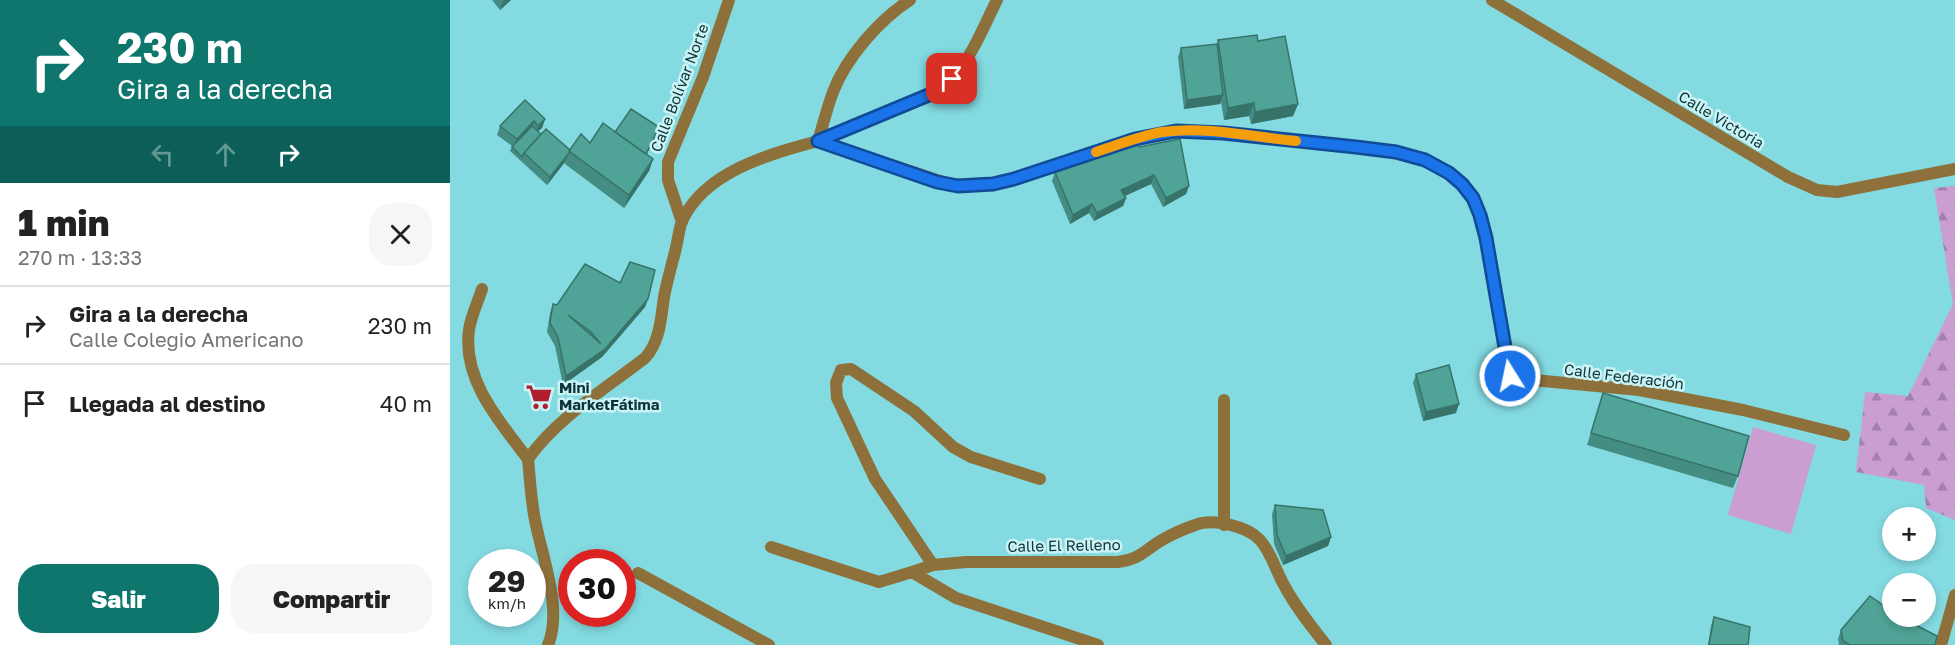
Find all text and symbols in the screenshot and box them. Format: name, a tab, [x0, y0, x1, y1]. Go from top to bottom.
street label: Calle Bolívar Norte	[646, 21, 712, 154]
text: 230 m	[117, 22, 243, 72]
icon: right	[18, 24, 96, 102]
pin	[926, 53, 977, 104]
icon: arrive	[935, 62, 968, 95]
text: Gira a la derecha	[117, 73, 333, 105]
street label: Calle Victoria	[1676, 87, 1767, 152]
icon: left	[146, 138, 179, 171]
icon: ahead	[209, 138, 242, 171]
icon: right	[272, 138, 305, 171]
text: 1 min	[18, 201, 109, 244]
button: close	[369, 203, 432, 266]
text: 270 m · 13:33	[18, 245, 142, 269]
text: Gira a la derecha	[69, 300, 248, 327]
icon: right	[18, 309, 51, 342]
text: 230 m	[368, 312, 432, 339]
text: Calle Colegio Americano	[69, 327, 304, 351]
position arrow	[1478, 344, 1542, 408]
street label: Calle Federación	[1563, 360, 1685, 392]
place label: Mini MarketFátima	[559, 378, 660, 413]
supermarket icon: Mini MarketFátima	[524, 382, 554, 412]
icon: arrive	[18, 387, 51, 420]
text: Llegada al destino	[69, 390, 266, 417]
text: 40 m	[380, 390, 432, 417]
map controls	[1882, 507, 1936, 627]
button: +	[1882, 507, 1936, 561]
street label: Calle El Relleno	[1007, 535, 1121, 555]
speed limit sign: 30	[558, 549, 636, 627]
text: 29	[488, 563, 526, 599]
button: Salir	[18, 564, 219, 633]
button: Compartir	[231, 564, 432, 633]
button: −	[1882, 573, 1936, 627]
text: km/h	[488, 594, 526, 612]

